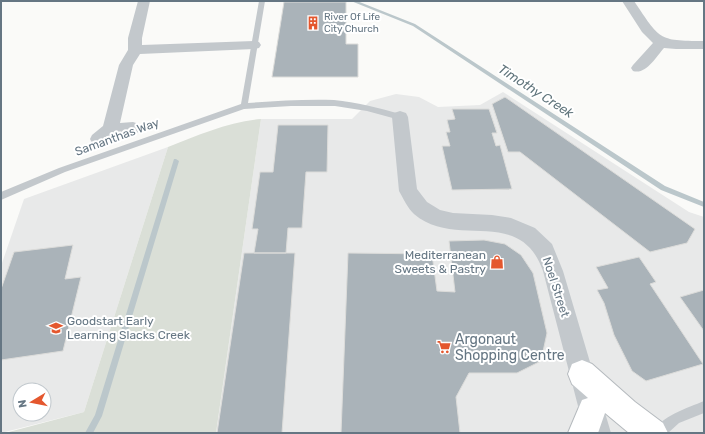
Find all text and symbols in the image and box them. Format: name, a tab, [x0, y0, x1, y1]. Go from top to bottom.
place label: River Of Life City Church	[324, 11, 381, 35]
building icon: River Of Life City Church	[305, 15, 321, 31]
water label: Timothy Creek	[496, 61, 577, 121]
street label: Samanthas Way	[73, 115, 161, 159]
place label: Mediterranean Sweets & Pastry	[394, 248, 486, 276]
shop icon: Mediterranean Sweets & Pastry	[489, 254, 505, 270]
street label: Noel Street	[540, 255, 572, 319]
place label: Goodstart Early Learning Slacks Creek	[67, 314, 191, 342]
school or university icon: Goodstart Early Learning Slacks Creek	[48, 320, 64, 336]
place label: Argonaut Shopping Centre	[455, 331, 565, 364]
supermarket icon: Argonaut Shopping Centre	[436, 339, 452, 355]
north arrow	[12, 382, 52, 422]
text: N	[16, 399, 30, 409]

